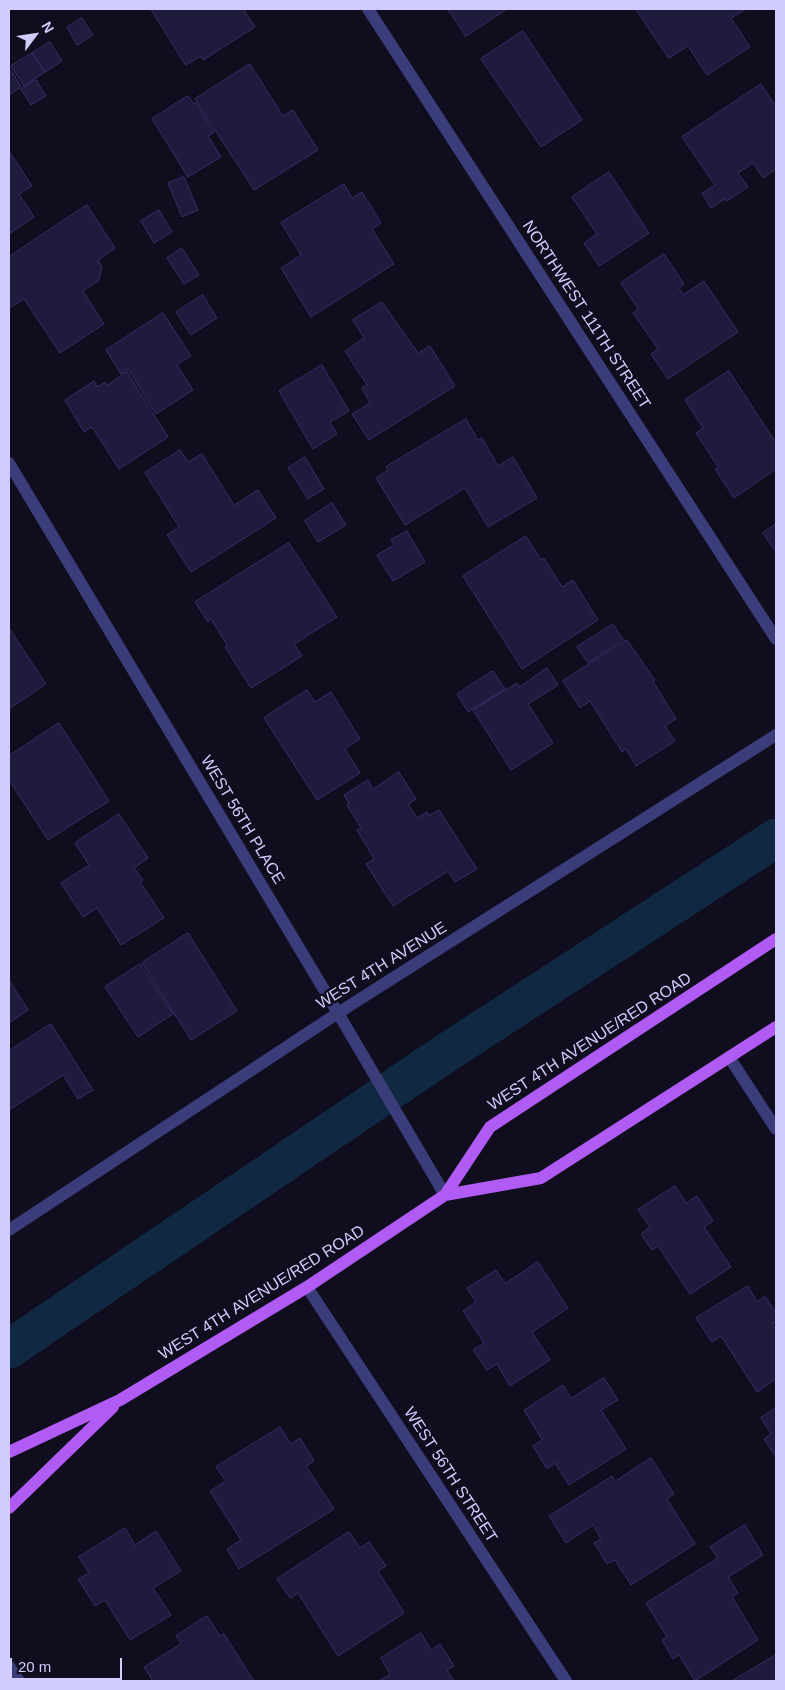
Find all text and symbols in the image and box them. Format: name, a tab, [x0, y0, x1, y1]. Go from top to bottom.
north arrow	[10, 10, 60, 60]
text: N	[38, 19, 57, 36]
street label: NORTHWEST 111TH STREET	[518, 217, 654, 413]
street label: WEST 56TH PLACE	[196, 752, 288, 888]
street label: WEST 4TH AVENUE	[313, 918, 451, 1014]
street label: WEST 4TH AVENUE/RED ROAD	[485, 969, 695, 1115]
street label: WEST 4TH AVENUE/RED ROAD	[156, 1222, 368, 1364]
street label: WEST 56TH STREET	[399, 1404, 501, 1546]
scale bar	[12, 1648, 125, 1680]
text: 20 m	[18, 1658, 51, 1675]

